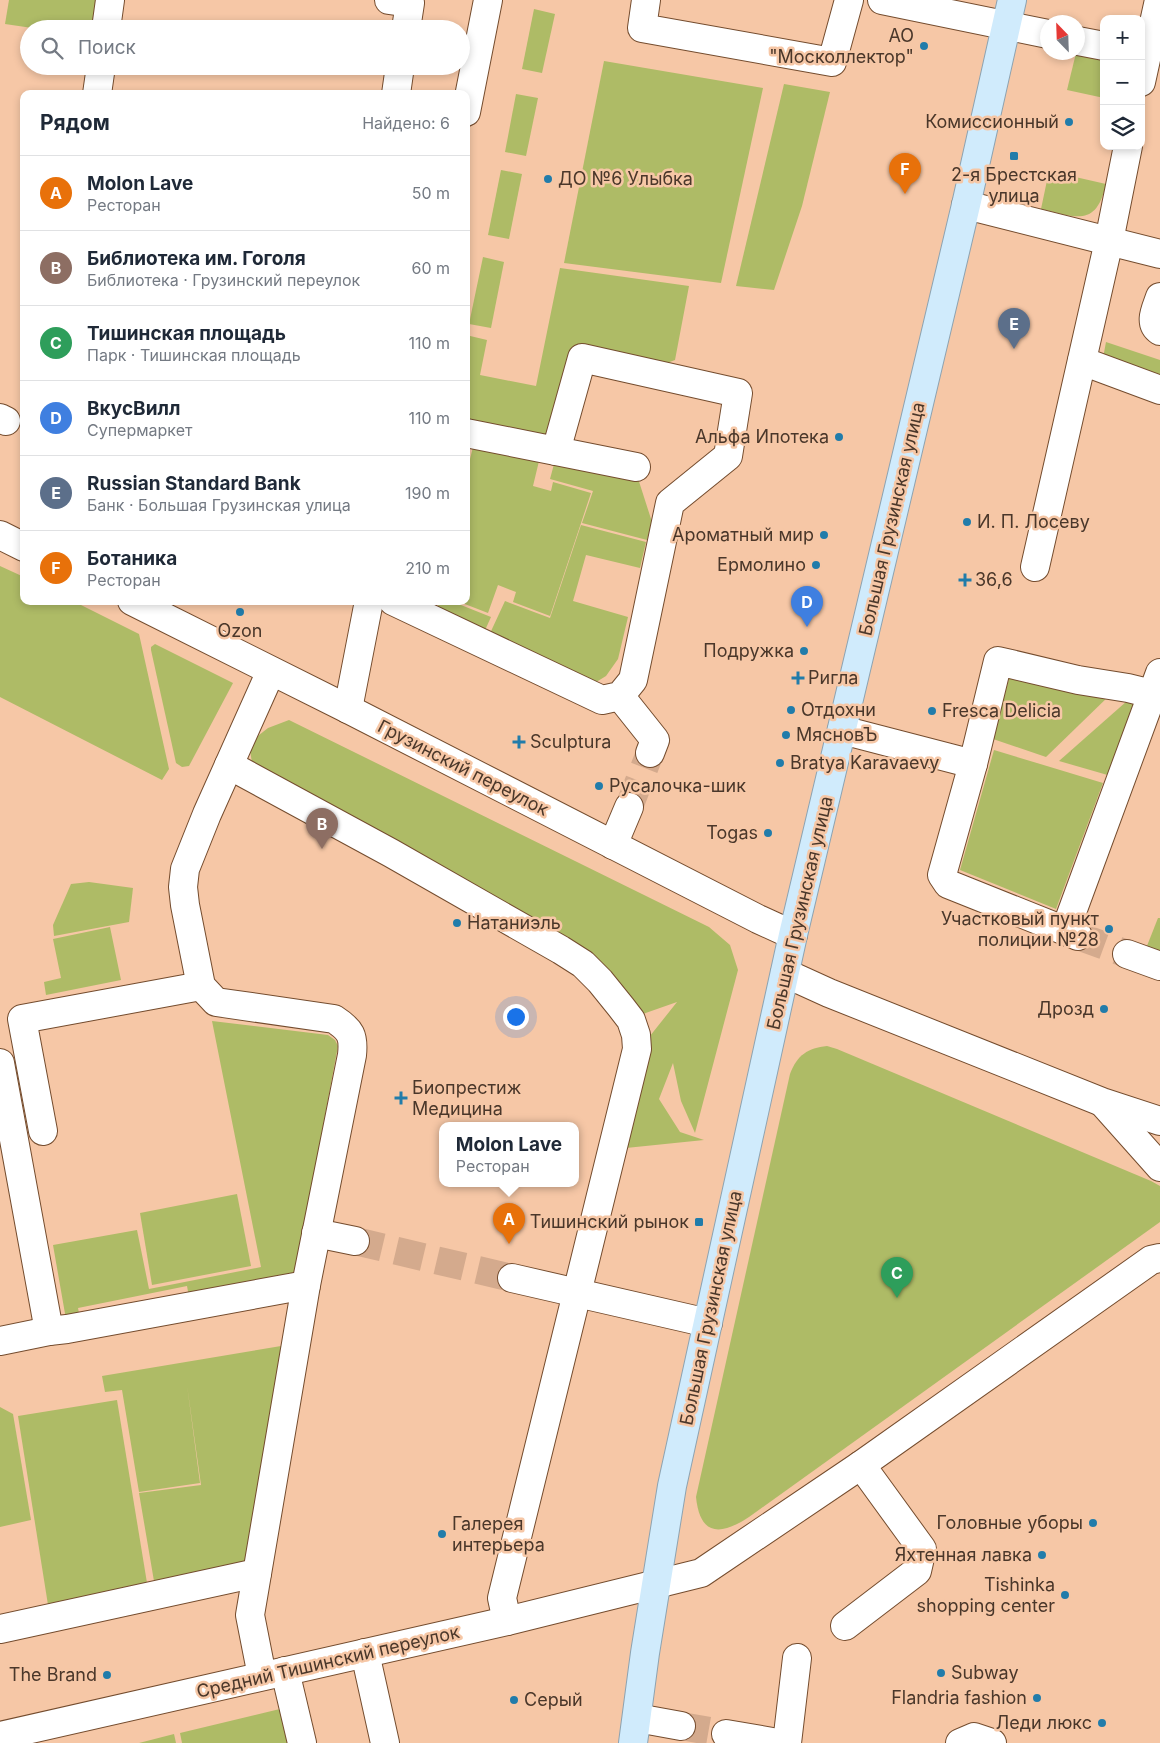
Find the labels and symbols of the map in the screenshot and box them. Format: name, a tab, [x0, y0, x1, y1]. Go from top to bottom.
north arrow	[1040, 15, 1085, 60]
place label: АО "Москоллектор"	[769, 25, 914, 67]
marker: АО "Москоллектор"	[918, 40, 930, 52]
place label: Комиссионный	[925, 111, 1059, 132]
marker: Комиссионный	[1063, 116, 1075, 128]
marker: 2-я Брестская улица	[1008, 150, 1020, 162]
pin: F	[889, 153, 921, 194]
place label: 2-я Брестская улица	[951, 164, 1077, 206]
place label: ДО №6 Улыбка	[558, 168, 693, 189]
marker: ДО №6 Улыбка	[542, 173, 554, 185]
pin: E	[998, 308, 1030, 349]
street label: Большая Грузинская улица	[854, 400, 929, 638]
place label: Альфа Ипотека	[695, 426, 829, 447]
marker: Альфа Ипотека	[833, 431, 845, 443]
place label: И. П. Лосеву	[977, 511, 1090, 532]
marker: И. П. Лосеву	[961, 516, 973, 528]
place label: Ароматный мир	[672, 524, 814, 545]
marker: Ароматный мир	[818, 529, 830, 541]
place label: Ермолино	[717, 554, 806, 575]
marker: Ермолино	[810, 559, 822, 571]
place label: 36,6	[975, 569, 1013, 590]
marker: 36,6	[959, 574, 971, 586]
pin: D	[791, 586, 823, 627]
marker: Ozon	[234, 606, 246, 618]
place label: Ozon	[218, 620, 262, 641]
place label: Подружка	[703, 640, 794, 661]
marker: Подружка	[798, 645, 810, 657]
place label: Ригла	[808, 667, 858, 688]
marker: Ригла	[792, 672, 804, 684]
place label: Отдохни	[801, 699, 876, 720]
place label: Fresca Delicia	[942, 700, 1061, 721]
marker: Отдохни	[785, 704, 797, 716]
marker: Fresca Delicia	[926, 705, 938, 717]
street label: Грузинский переулок	[374, 715, 552, 820]
place label: МясновЪ	[796, 724, 878, 745]
marker: МясновЪ	[780, 729, 792, 741]
place label: Sculptura	[530, 731, 611, 752]
marker: Sculptura	[512, 735, 526, 749]
place label: Bratya Karavaevy	[790, 752, 939, 773]
marker: Bratya Karavaevy	[774, 757, 786, 769]
place label: Русалочка-шик	[609, 775, 746, 796]
marker: Русалочка-шик	[593, 780, 605, 792]
street label: Большая Грузинская улица	[762, 794, 837, 1032]
pin: B	[306, 808, 338, 849]
place label: Togas	[706, 822, 758, 843]
marker: Togas	[762, 827, 774, 839]
place label: Участковый пункт полиции №28	[941, 908, 1100, 950]
place label: Натаниэль	[467, 912, 561, 933]
marker: Натаниэль	[451, 917, 463, 929]
marker: Участковый пункт полиции №28	[1103, 923, 1115, 935]
place label: Дрозд	[1037, 998, 1094, 1019]
marker: Дрозд	[1098, 1003, 1110, 1015]
your location	[503, 1004, 529, 1030]
place label: Биопрестиж Медицина	[412, 1077, 521, 1119]
marker: Биопрестиж Медицина	[394, 1091, 408, 1105]
street label: Большая Грузинская улица	[675, 1189, 746, 1427]
pin: A	[493, 1203, 525, 1244]
place label: Тишинский рынок	[530, 1211, 689, 1232]
marker: Тишинский рынок	[693, 1216, 705, 1228]
pin: C	[881, 1257, 913, 1298]
place label: Головные уборы	[937, 1512, 1083, 1533]
place label: Галерея интерьера	[452, 1513, 545, 1555]
marker: Головные уборы	[1087, 1517, 1099, 1529]
marker: Галерея интерьера	[436, 1528, 448, 1540]
place label: Яхтенная лавка	[895, 1544, 1032, 1565]
marker: Яхтенная лавка	[1036, 1549, 1048, 1561]
place label: Tishinka shopping center	[917, 1574, 1055, 1616]
marker: Tishinka shopping center	[1059, 1589, 1071, 1601]
street label: Средний Тишинский переулок	[194, 1621, 462, 1702]
place label: Subway	[951, 1662, 1019, 1683]
place label: The Brand	[9, 1664, 97, 1685]
marker: Subway	[935, 1667, 947, 1679]
marker: The Brand	[101, 1669, 113, 1681]
place label: Flandria fashion	[891, 1687, 1027, 1708]
place label: Серый	[524, 1689, 583, 1710]
marker: Flandria fashion	[1031, 1692, 1043, 1704]
marker: Серый	[508, 1694, 520, 1706]
place label: Леди люкс	[996, 1712, 1092, 1733]
marker: Леди люкс	[1096, 1717, 1108, 1729]

